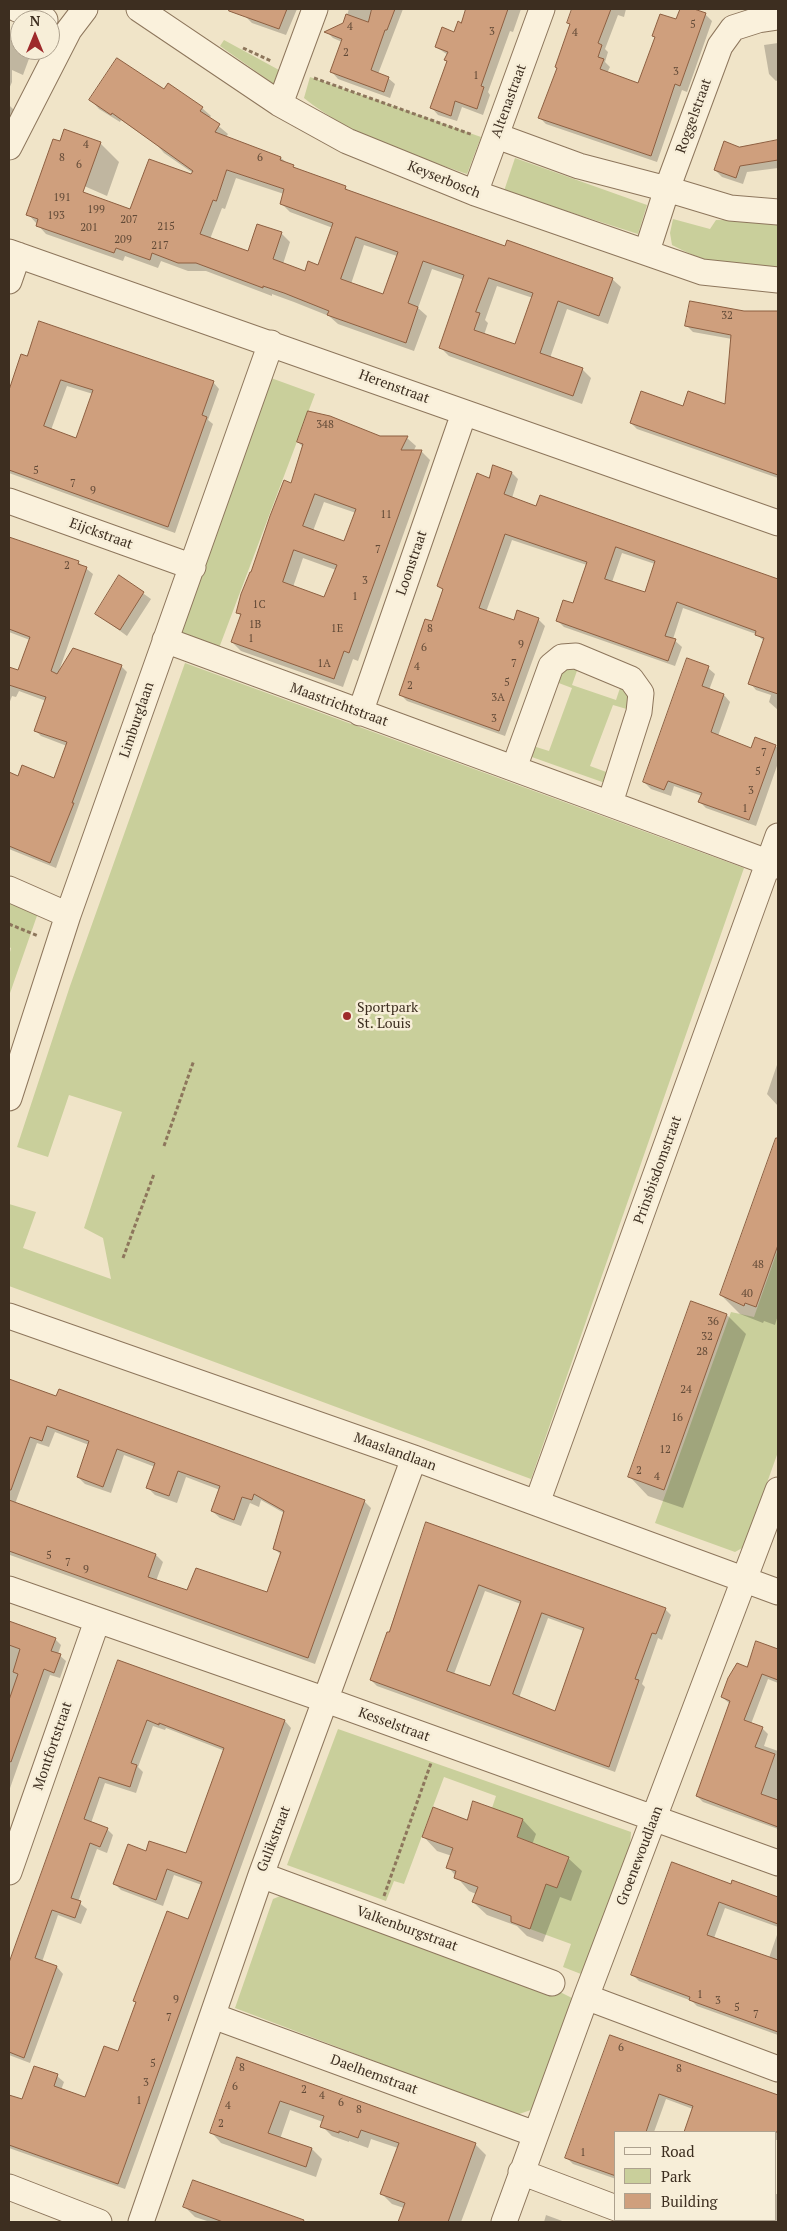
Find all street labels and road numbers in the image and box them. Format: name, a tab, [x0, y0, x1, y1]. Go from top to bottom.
street label: Altenastraat	[488, 62, 530, 140]
street label: Roggelstraat	[673, 76, 715, 156]
street label: Keyserbosch	[405, 158, 483, 202]
street label: Herenstraat	[356, 366, 432, 408]
street label: Eijckstraat	[67, 515, 135, 553]
street label: Loonstraat	[393, 528, 431, 598]
street label: Maastrichtstraat	[288, 679, 390, 731]
street label: Limburglaan	[116, 680, 158, 760]
street label: Prinsbisdomstraat	[631, 1114, 685, 1226]
street label: Maaslandlaan	[352, 1429, 438, 1475]
street label: Montfortstraat	[30, 1700, 76, 1792]
street label: Kesselstraat	[356, 1704, 432, 1746]
street label: Gulikstraat	[254, 1804, 294, 1874]
street label: Groenewoudlaan	[613, 1804, 667, 1908]
street label: Valkenburgstraat	[354, 1903, 460, 1955]
street label: Daelhemstraat	[328, 2051, 420, 2099]

